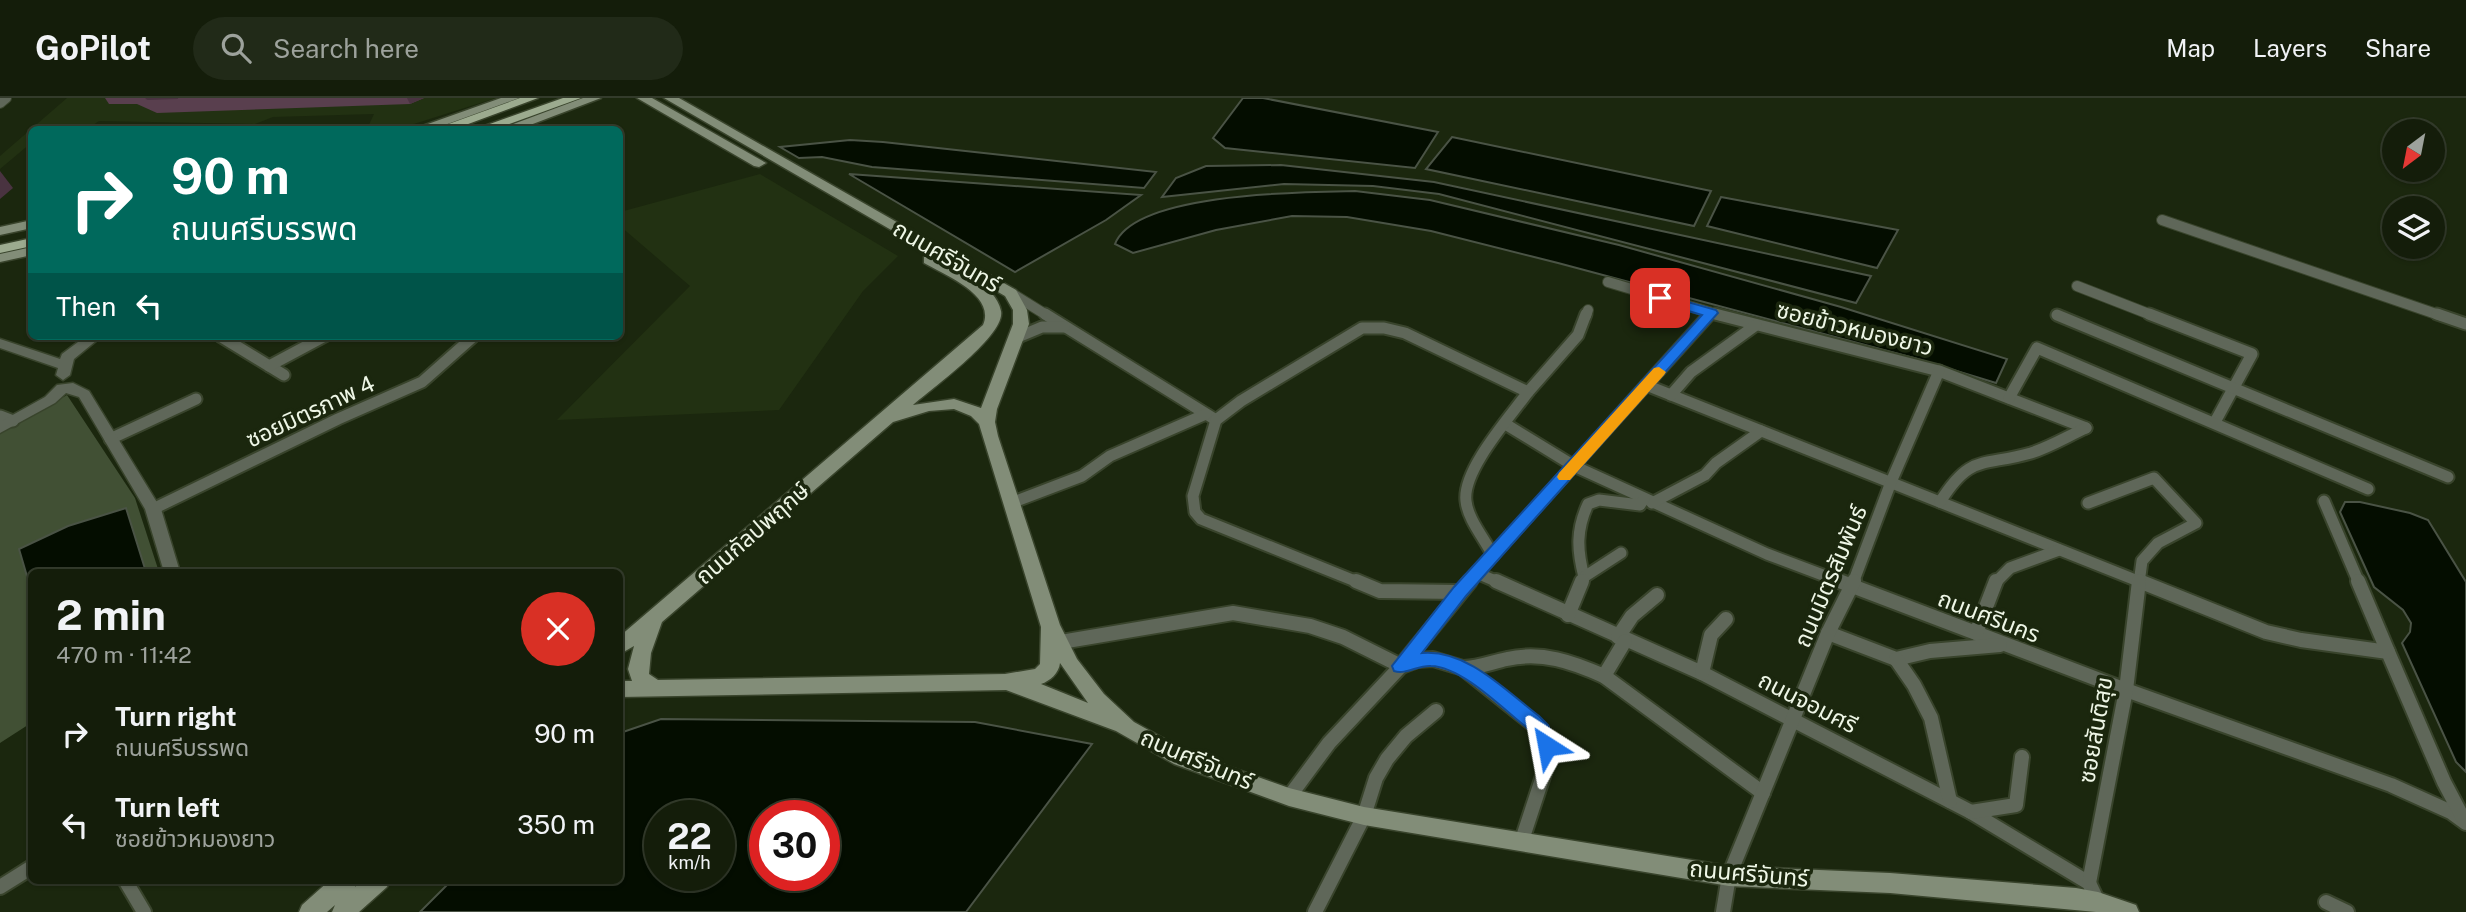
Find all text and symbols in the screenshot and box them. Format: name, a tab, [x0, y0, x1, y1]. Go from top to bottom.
search box	[193, 17, 683, 80]
text: GoPilot	[35, 29, 151, 67]
icon: search	[217, 29, 255, 67]
text: Search here	[273, 33, 419, 64]
text: Map	[2166, 34, 2215, 62]
text: Layers	[2253, 34, 2327, 62]
text: Share	[2365, 34, 2431, 62]
north arrow	[2382, 119, 2445, 182]
map controls	[2382, 119, 2445, 259]
text: 90 m	[171, 147, 290, 205]
icon: right	[56, 154, 147, 245]
button: layers	[2382, 196, 2445, 259]
text: ถนนศรีบรรพด	[171, 210, 358, 247]
street label: ถนนศรีจันทร์	[889, 214, 1006, 298]
pin	[1630, 268, 1690, 328]
icon: arrive	[1641, 279, 1679, 317]
icon: left	[130, 287, 168, 325]
text: Then	[56, 291, 116, 322]
street label: ซอยข้าวหมองยาว	[1774, 296, 1936, 360]
street label: ซอยมิตรภาพ 4	[241, 369, 379, 453]
street label: ถนนกัลปพฤกษ์	[690, 476, 814, 590]
street label: ถนนมิตรสัมพันธ์	[1788, 500, 1872, 651]
street label: ถนนศรีนคร	[1934, 584, 2044, 648]
text: 2 min	[56, 590, 166, 639]
button: close	[521, 592, 595, 666]
text: 470 m · 11:42	[56, 641, 192, 668]
street label: ถนนจอมศรี	[1754, 666, 1862, 738]
street label: ซอยสันติสุข	[2072, 675, 2119, 785]
text: Turn right	[115, 701, 237, 732]
position arrow	[1510, 709, 1584, 783]
icon: right	[56, 715, 94, 753]
text: 90 m	[534, 718, 595, 749]
street label: ถนนศรีจันทร์	[1137, 723, 1258, 795]
text: ถนนศรีบรรพด	[115, 734, 249, 761]
text: Turn left	[115, 792, 220, 823]
speed limit sign: 30	[749, 800, 840, 891]
icon: left	[56, 806, 94, 844]
text: 350 m	[517, 809, 595, 840]
text: 22	[667, 816, 712, 857]
text: ซอยข้าวหมองยาว	[115, 825, 275, 852]
text: km/h	[668, 852, 711, 873]
street label: ถนนศรีจันทร์	[1688, 854, 1811, 892]

